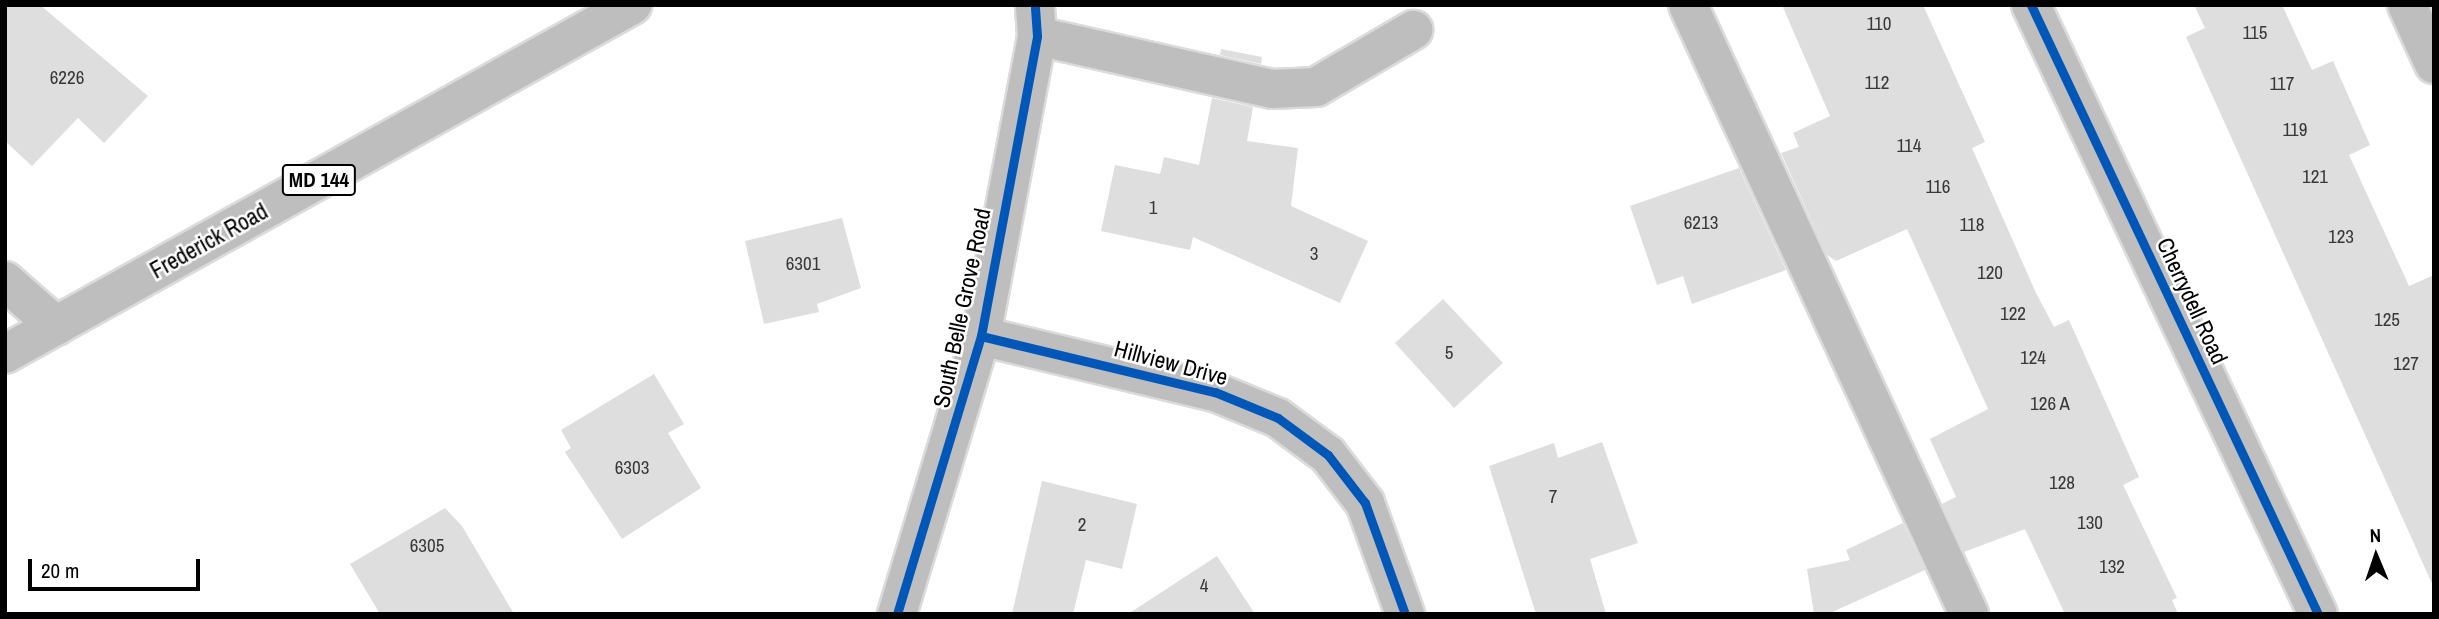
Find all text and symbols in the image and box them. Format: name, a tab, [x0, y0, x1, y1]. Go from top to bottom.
house number: 110	[1867, 13, 1891, 35]
house number: 115	[2243, 22, 2267, 44]
house number: 6226	[50, 67, 84, 89]
house number: 112	[1865, 72, 1889, 94]
house number: 117	[2270, 73, 2294, 95]
house number: 119	[2283, 119, 2307, 141]
house number: 114	[1897, 135, 1921, 157]
road number: MD 144	[280, 162, 358, 198]
house number: 121	[2302, 166, 2328, 188]
house number: 116	[1926, 176, 1950, 198]
street label: Frederick Road	[145, 197, 273, 285]
house number: 1	[1149, 197, 1157, 219]
street label: South Belle Grove Road	[927, 206, 997, 410]
house number: 6213	[1684, 212, 1718, 234]
house number: 118	[1960, 214, 1984, 236]
house number: 123	[2328, 226, 2354, 248]
street label: Cherrydell Road	[2151, 233, 2233, 369]
house number: 3	[1310, 243, 1318, 265]
house number: 6301	[786, 253, 820, 275]
house number: 120	[1977, 262, 2003, 284]
house number: 122	[2000, 303, 2026, 325]
house number: 125	[2374, 309, 2400, 331]
street label: Hillview Drive	[1111, 335, 1231, 391]
house number: 5	[1445, 342, 1453, 364]
house number: 124	[2020, 347, 2046, 369]
house number: 127	[2393, 353, 2419, 375]
house number: 126 A	[2030, 393, 2070, 415]
house number: 6303	[615, 457, 649, 479]
house number: 128	[2049, 472, 2075, 494]
house number: 7	[1549, 486, 1557, 508]
house number: 130	[2077, 512, 2103, 534]
house number: 2	[1078, 514, 1086, 536]
north arrow	[2341, 521, 2411, 591]
text: N	[2369, 522, 2381, 548]
house number: 6305	[410, 535, 444, 557]
scale bar	[32, 546, 203, 590]
text: 20 m	[41, 556, 79, 585]
house number: 132	[2099, 556, 2125, 578]
house number: 4	[1200, 575, 1208, 597]

